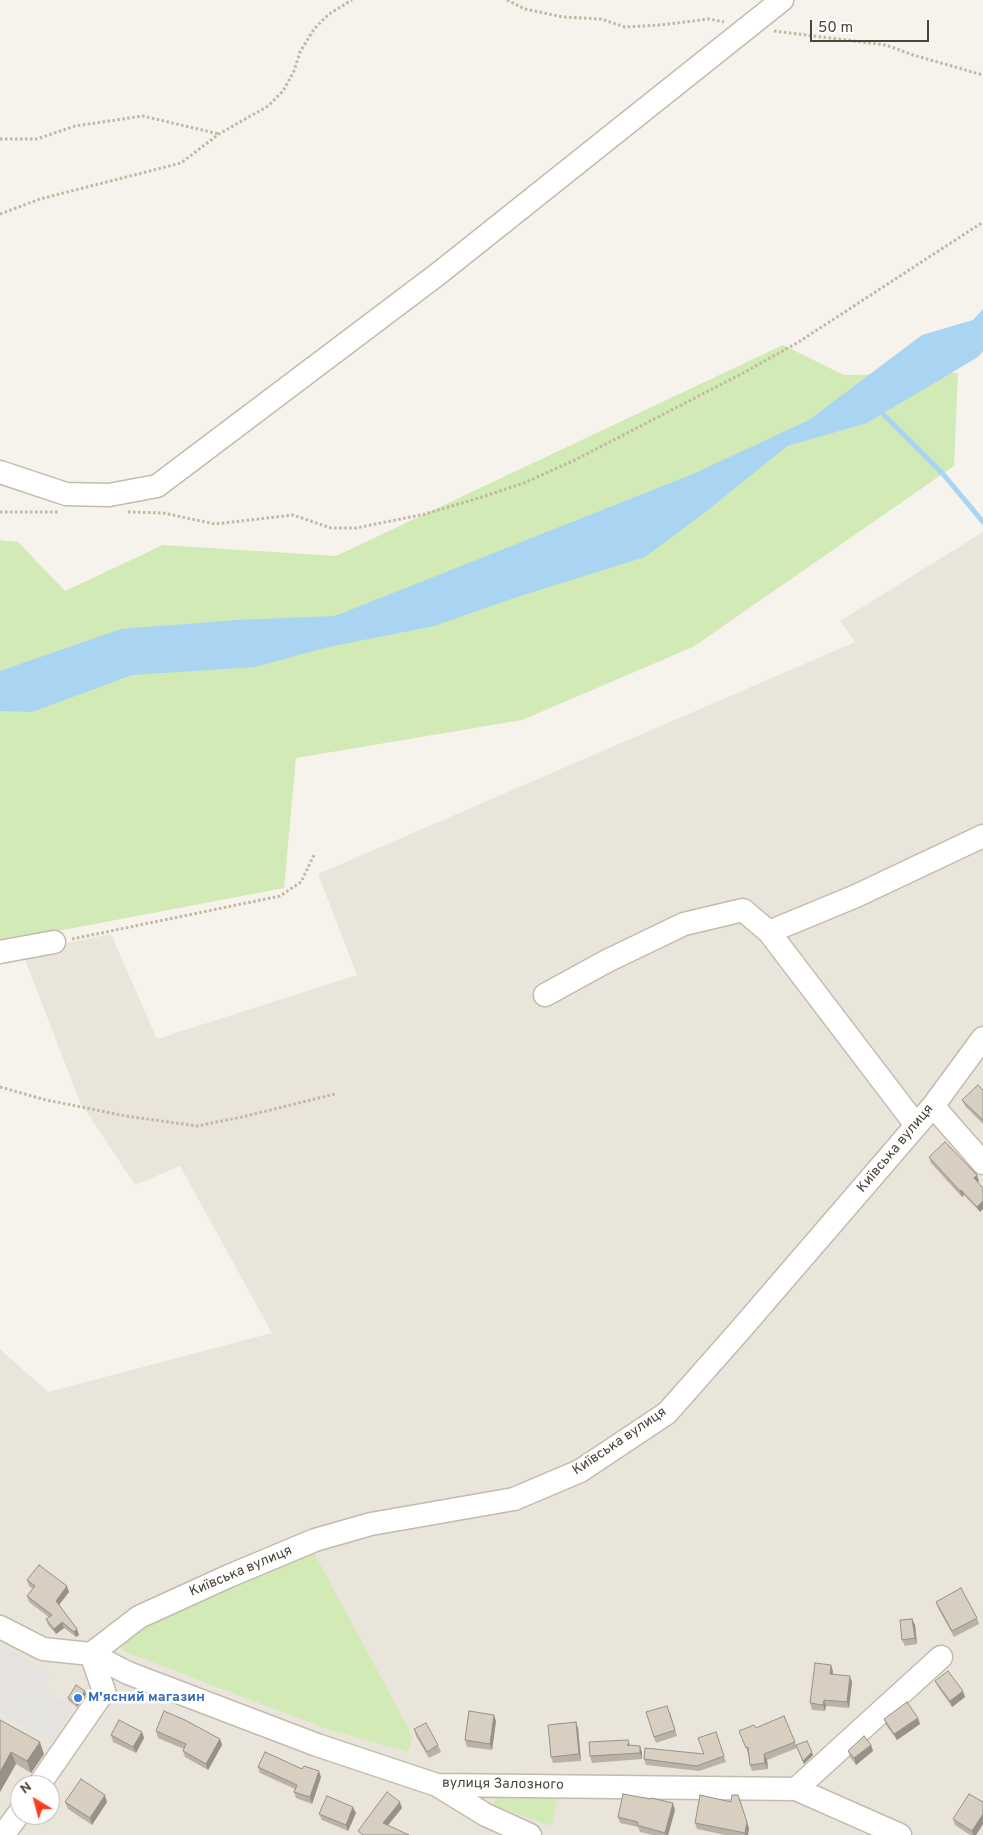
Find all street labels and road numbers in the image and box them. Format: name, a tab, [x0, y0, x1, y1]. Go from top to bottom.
street label: Київська вулиця	[854, 1101, 938, 1197]
street label: Київська вулиця	[570, 1404, 670, 1480]
street label: Київська вулиця	[187, 1543, 295, 1601]
street label: вулиця Залозного	[442, 1776, 564, 1794]

